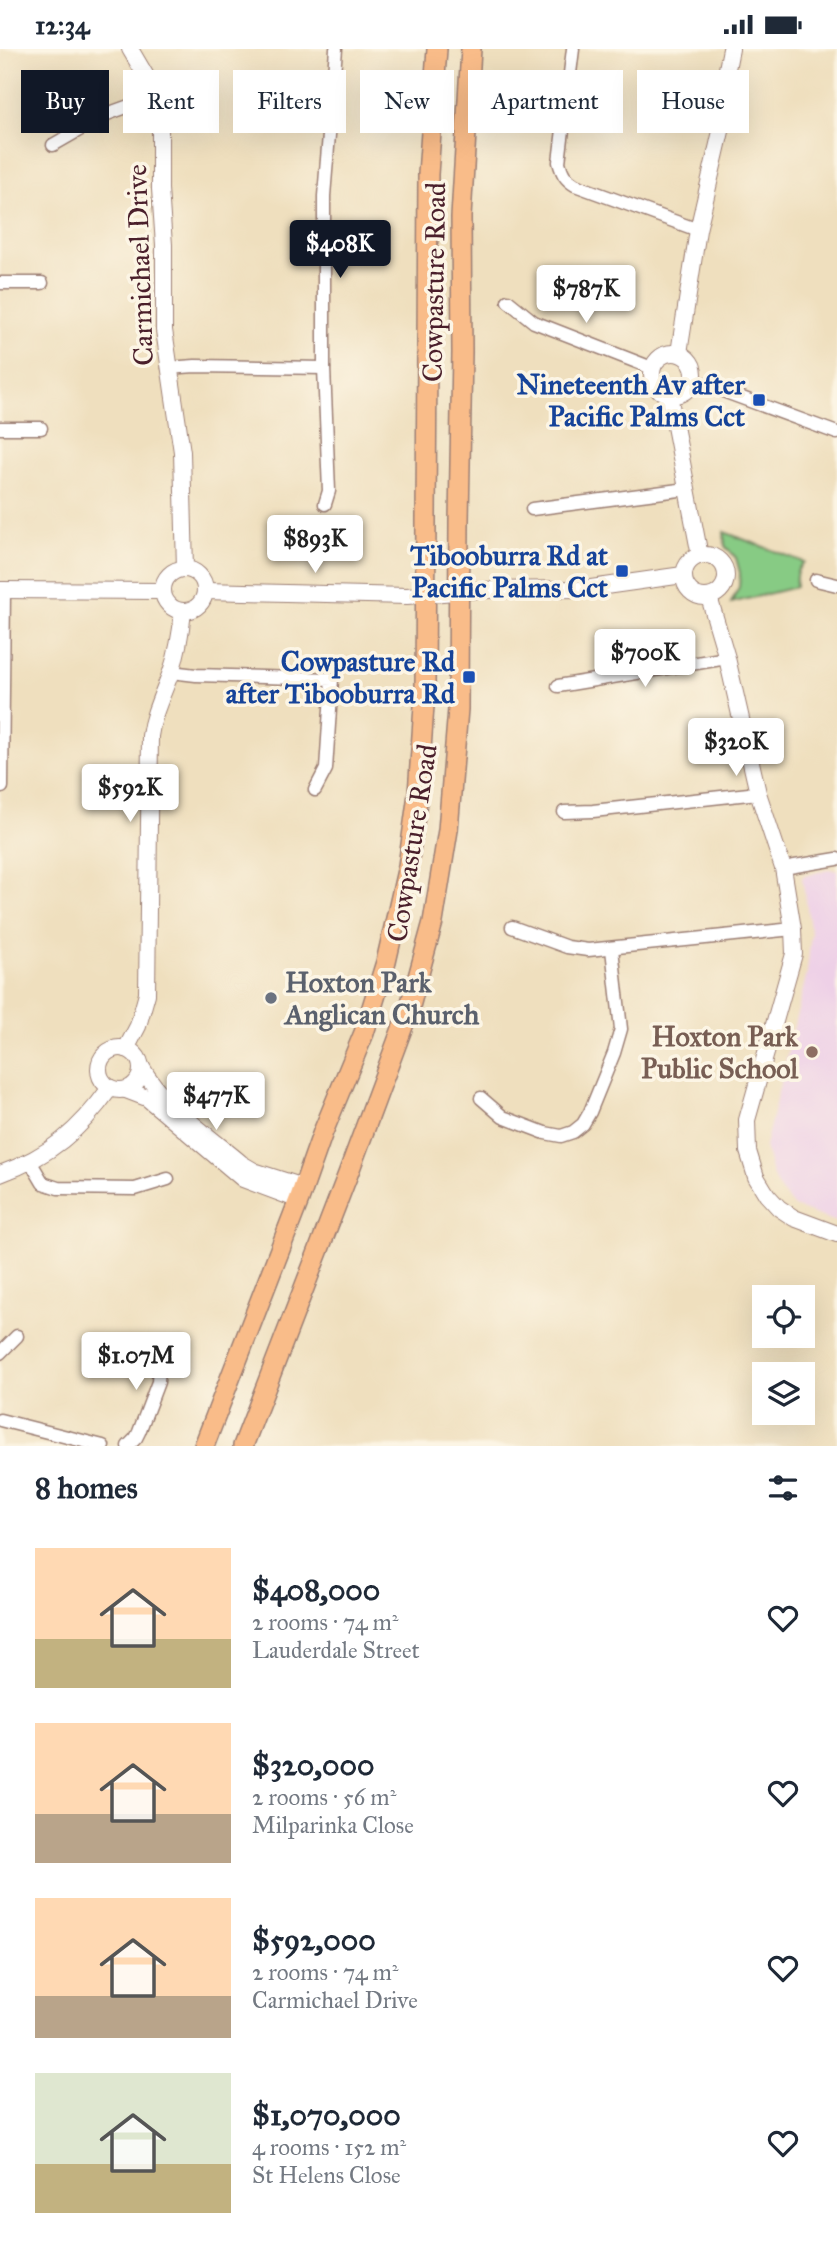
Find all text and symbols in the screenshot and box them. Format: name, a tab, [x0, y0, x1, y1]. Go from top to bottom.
text: 12:34	[35, 9, 90, 41]
chip: Buy	[21, 70, 109, 133]
chip: Rent	[123, 70, 219, 133]
chip: Filters	[233, 70, 346, 133]
chip: New	[360, 70, 454, 133]
chip: Apartment	[468, 70, 623, 133]
chip: House	[637, 70, 749, 133]
street label: Carmichael Drive	[119, 164, 161, 366]
street label: Cowpasture Road	[415, 182, 453, 382]
pin: $408K	[291, 221, 389, 280]
text: $408K	[306, 229, 374, 257]
pin: $787K	[537, 265, 635, 325]
text: $787K	[553, 274, 619, 302]
place label: Nineteenth Av after Pacific Palms Cct	[516, 367, 745, 434]
marker: Nineteenth Av after Pacific Palms Cct	[751, 392, 767, 408]
pin: $893K	[266, 515, 364, 575]
text: $893K	[283, 524, 347, 552]
place label: Tibooburra Rd at Pacific Palms Cct	[410, 538, 608, 605]
marker: Tibooburra Rd at Pacific Palms Cct	[614, 563, 630, 579]
pin: $700K	[596, 629, 694, 689]
text: $700K	[610, 638, 680, 666]
place label: Cowpasture Rd after Tibooburra Rd	[226, 644, 456, 711]
marker: Cowpasture Rd after Tibooburra Rd	[461, 669, 477, 685]
pin: $320K	[687, 719, 785, 778]
text: $320K	[704, 727, 768, 755]
street label: Cowpasture Road	[379, 741, 445, 945]
pin: $592K	[81, 765, 179, 824]
text: $592K	[98, 773, 162, 801]
place label: Hoxton Park Anglican Church	[283, 965, 480, 1032]
marker: Hoxton Park Anglican Church	[263, 990, 279, 1006]
place label: Hoxton Park Public School	[641, 1019, 799, 1086]
marker: Hoxton Park Public School	[804, 1044, 820, 1060]
pin: $477K	[167, 1073, 265, 1132]
text: $477K	[183, 1081, 249, 1109]
map controls	[752, 1285, 815, 1425]
button: locate	[752, 1285, 815, 1348]
pin: $1.07M	[79, 1333, 193, 1392]
text: $1.07M	[97, 1341, 175, 1369]
button: layers	[752, 1362, 815, 1425]
icon: filters	[764, 1469, 802, 1507]
text: 8 homes	[35, 1470, 138, 1506]
text: $408,000	[252, 1572, 380, 1608]
icon: home	[91, 1576, 175, 1660]
icon: heart	[764, 1599, 802, 1637]
text: 2 rooms · 74 m²	[252, 1608, 398, 1636]
text: Lauderdale Street	[252, 1636, 420, 1664]
text: $320,000	[252, 1747, 374, 1783]
icon: home	[91, 1751, 175, 1835]
icon: heart	[764, 1774, 802, 1812]
text: 2 rooms · 56 m²	[252, 1783, 396, 1811]
text: Milparinka Close	[252, 1811, 414, 1839]
text: $592,000	[252, 1922, 376, 1958]
icon: home	[91, 1926, 175, 2010]
icon: heart	[764, 1949, 802, 1987]
text: 2 rooms · 74 m²	[252, 1958, 398, 1986]
text: Carmichael Drive	[252, 1986, 418, 2014]
text: $1,070,000	[252, 2097, 401, 2133]
icon: home	[91, 2101, 175, 2185]
icon: heart	[764, 2124, 802, 2162]
text: 4 rooms · 152 m²	[252, 2133, 406, 2161]
text: St Helens Close	[252, 2161, 401, 2189]

